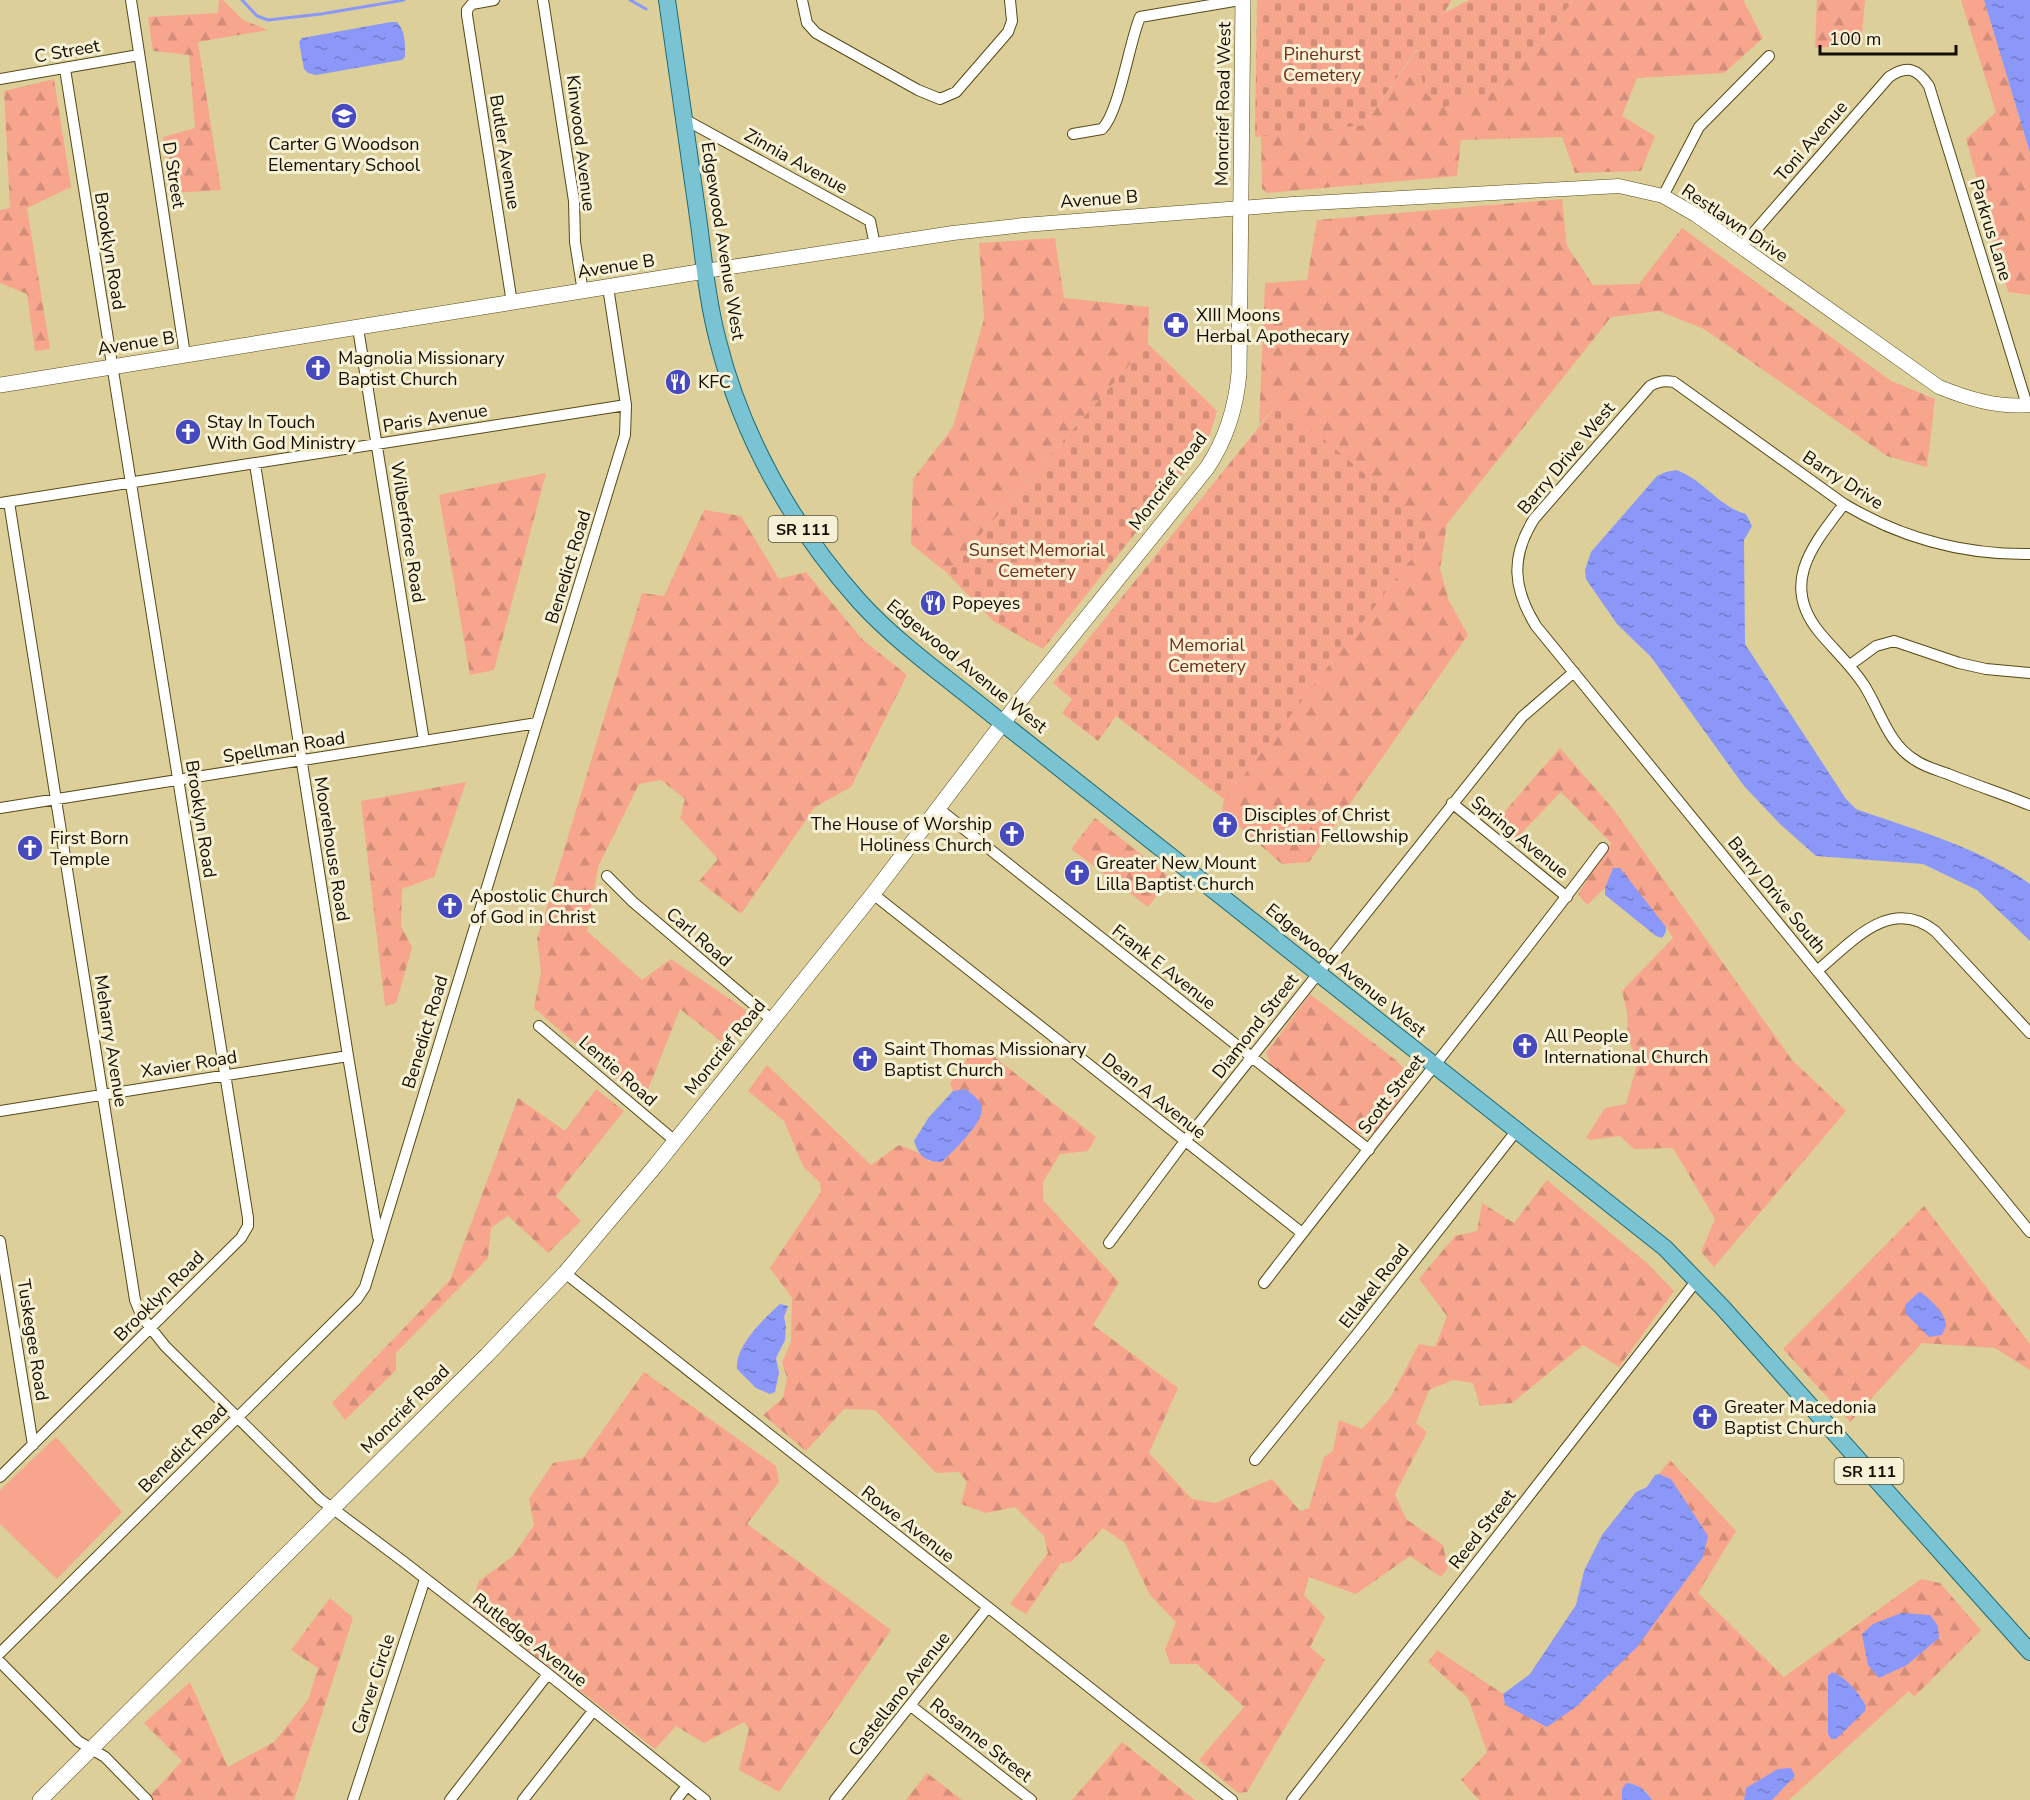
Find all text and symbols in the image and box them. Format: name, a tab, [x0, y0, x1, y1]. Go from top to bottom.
scale bar	[1820, 18, 1956, 56]
street label: Moncrief Road West	[1210, 21, 1236, 186]
text: 100 m	[1829, 27, 1881, 51]
street label: C Street	[32, 33, 102, 69]
park label: Pinehurst Cemetery	[1283, 42, 1362, 87]
street label: Kinwood Avenue	[561, 74, 601, 212]
street label: Butler Avenue	[484, 93, 526, 211]
street label: Toni Avenue	[1769, 95, 1853, 187]
school or university icon: Carter G Woodson Elementary School	[329, 101, 359, 131]
street label: Zinnia Avenue	[740, 123, 852, 199]
place label: Carter G Woodson Elementary School	[268, 132, 421, 177]
street label: D Street	[157, 140, 191, 211]
street label: Edgewood Avenue West	[695, 140, 751, 342]
street label: Parkrus Lane	[1964, 176, 2018, 284]
street label: Restlawn Drive	[1677, 178, 1793, 268]
street label: Avenue B	[1059, 184, 1139, 214]
street label: Brooklyn Road	[89, 191, 131, 311]
street label: Avenue B	[576, 248, 656, 284]
place label: XIII Moons Herbal Apothecary	[1196, 303, 1350, 348]
pharmacy icon: XIII Moons Herbal Apothecary	[1161, 310, 1191, 340]
street label: Avenue B	[96, 325, 176, 361]
place label: Magnolia Missionary Baptist Church	[338, 346, 505, 391]
church icon: Magnolia Missionary Baptist Church	[303, 353, 333, 383]
restaurant icon: KFC	[663, 367, 693, 397]
place label: KFC	[698, 370, 731, 394]
street label: Barry Drive West	[1512, 396, 1620, 519]
street label: Paris Avenue	[381, 398, 489, 438]
place label: Stay In Touch With God Ministry	[207, 410, 356, 455]
church icon: Stay In Touch With God Ministry	[173, 417, 203, 447]
street label: Moncrief Road	[1123, 427, 1213, 535]
street label: Barry Drive	[1798, 445, 1888, 515]
street label: Wilberforce Road	[385, 460, 431, 604]
street label: Benedict Road	[539, 507, 597, 627]
road number: SR 111	[768, 516, 838, 542]
park label: Sunset Memorial Cemetery	[969, 538, 1106, 583]
restaurant icon: Popeyes	[918, 588, 948, 618]
place label: Popeyes	[952, 591, 1020, 615]
street label: Edgewood Avenue West	[882, 594, 1053, 739]
park label: Memorial Cemetery	[1168, 633, 1247, 678]
street label: Spellman Road	[221, 725, 347, 769]
street label: Brooklyn Road	[180, 759, 222, 879]
street label: Moorehouse Road	[309, 775, 355, 923]
street label: Spring Avenue	[1466, 790, 1574, 884]
place label: Disciples of Christ Christian Fellowship	[1244, 803, 1408, 848]
church icon: Disciples of Christ Christian Fellowship	[1210, 810, 1240, 840]
place label: The House of Worship Holiness Church	[811, 812, 992, 857]
church icon: The House of Worship Holiness Church	[997, 819, 1027, 849]
place label: First Born Temple	[50, 826, 129, 871]
street label: Barry Drive South	[1722, 831, 1832, 959]
church icon: First Born Temple	[15, 833, 45, 863]
place label: Greater New Mount Lilla Baptist Church	[1096, 851, 1257, 896]
church icon: Greater New Mount Lilla Baptist Church	[1062, 858, 1092, 888]
place label: Apostolic Church of God in Christ	[470, 884, 608, 929]
church icon: Apostolic Church of God in Christ	[435, 891, 465, 921]
street label: Edgewood Avenue West	[1261, 898, 1432, 1043]
street label: Carl Road	[661, 902, 737, 972]
street label: Frank E Avenue	[1107, 919, 1221, 1015]
street label: Diamond Street	[1206, 968, 1304, 1083]
street label: Benedict Road	[396, 972, 454, 1092]
street label: Meharry Avenue	[89, 973, 133, 1109]
street label: Moncrief Road	[679, 994, 771, 1100]
place label: All People International Church	[1544, 1024, 1708, 1069]
street label: Lentie Road	[574, 1030, 662, 1112]
church icon: All People International Church	[1510, 1031, 1540, 1061]
place label: Saint Thomas Missionary Baptist Church	[884, 1037, 1087, 1082]
church icon: Saint Thomas Missionary Baptist Church	[850, 1044, 880, 1074]
street label: Xavier Road	[139, 1045, 239, 1083]
street label: Dean A Avenue	[1097, 1048, 1211, 1144]
street label: Scott Street	[1352, 1049, 1430, 1139]
street label: Ellakel Road	[1333, 1239, 1415, 1333]
street label: Brooklyn Road	[109, 1246, 209, 1346]
street label: Tuskegee Road	[12, 1277, 54, 1403]
street label: Moncrief Road	[355, 1359, 455, 1459]
place label: Greater Macedonia Baptist Church	[1724, 1395, 1876, 1440]
street label: Benedict Road	[133, 1398, 233, 1498]
church icon: Greater Macedonia Baptist Church	[1690, 1402, 1720, 1432]
road number: SR 111	[1834, 1458, 1904, 1484]
street label: Rowe Avenue	[856, 1480, 960, 1568]
street label: Reed Street	[1443, 1484, 1521, 1574]
street label: Rutledge Avenue	[468, 1588, 592, 1692]
street label: Castellano Avenue	[843, 1627, 955, 1761]
street label: Carver Circle	[346, 1631, 400, 1737]
street label: Rosanne Street	[925, 1692, 1038, 1788]

